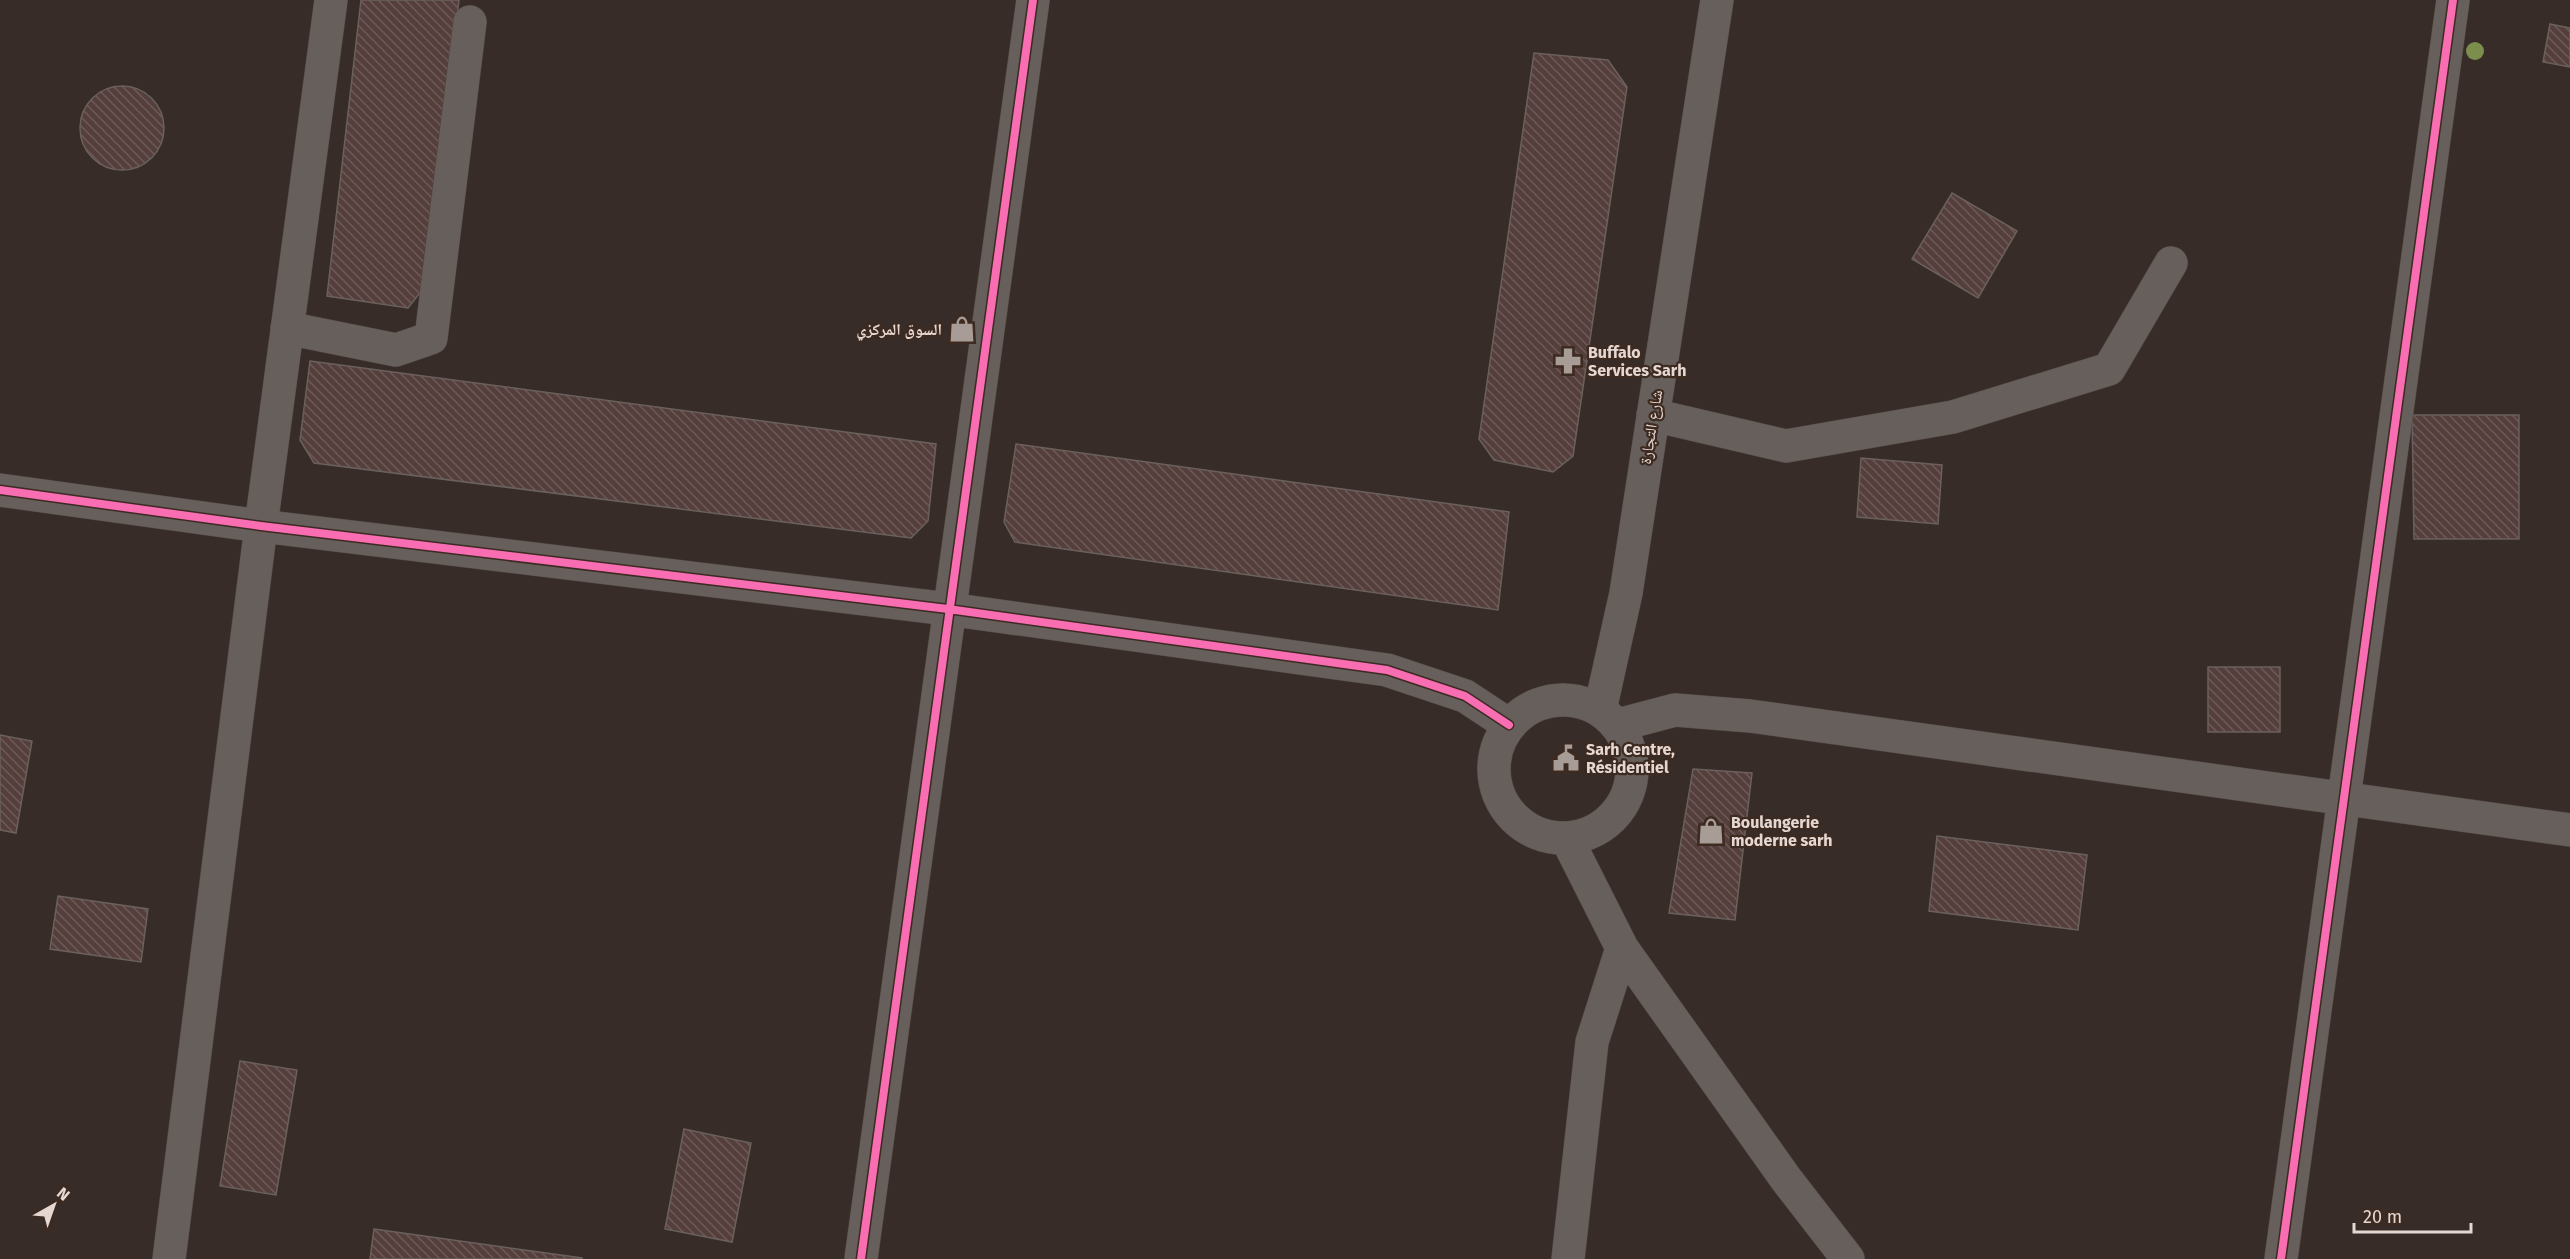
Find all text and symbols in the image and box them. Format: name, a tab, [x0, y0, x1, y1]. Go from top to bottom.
shop icon: السوق المركزي	[947, 314, 977, 344]
place label: السوق المركزي	[856, 320, 942, 341]
place label: Buffalo Services Sarh	[1588, 343, 1686, 380]
pharmacy icon: Buffalo Services Sarh	[1553, 346, 1583, 376]
street label: شارع التجارة	[1636, 388, 1667, 466]
place label: Sarh Centre, Résidentiel	[1586, 740, 1675, 777]
public building icon: Sarh Centre, Résidentiel	[1551, 743, 1581, 773]
place label: Boulangerie moderne sarh	[1731, 813, 1833, 850]
shop icon: Boulangerie moderne sarh	[1696, 816, 1726, 846]
north arrow	[24, 1175, 84, 1235]
text: N	[53, 1183, 73, 1205]
scale bar	[2354, 1196, 2471, 1234]
text: 20 m	[2363, 1206, 2402, 1228]

